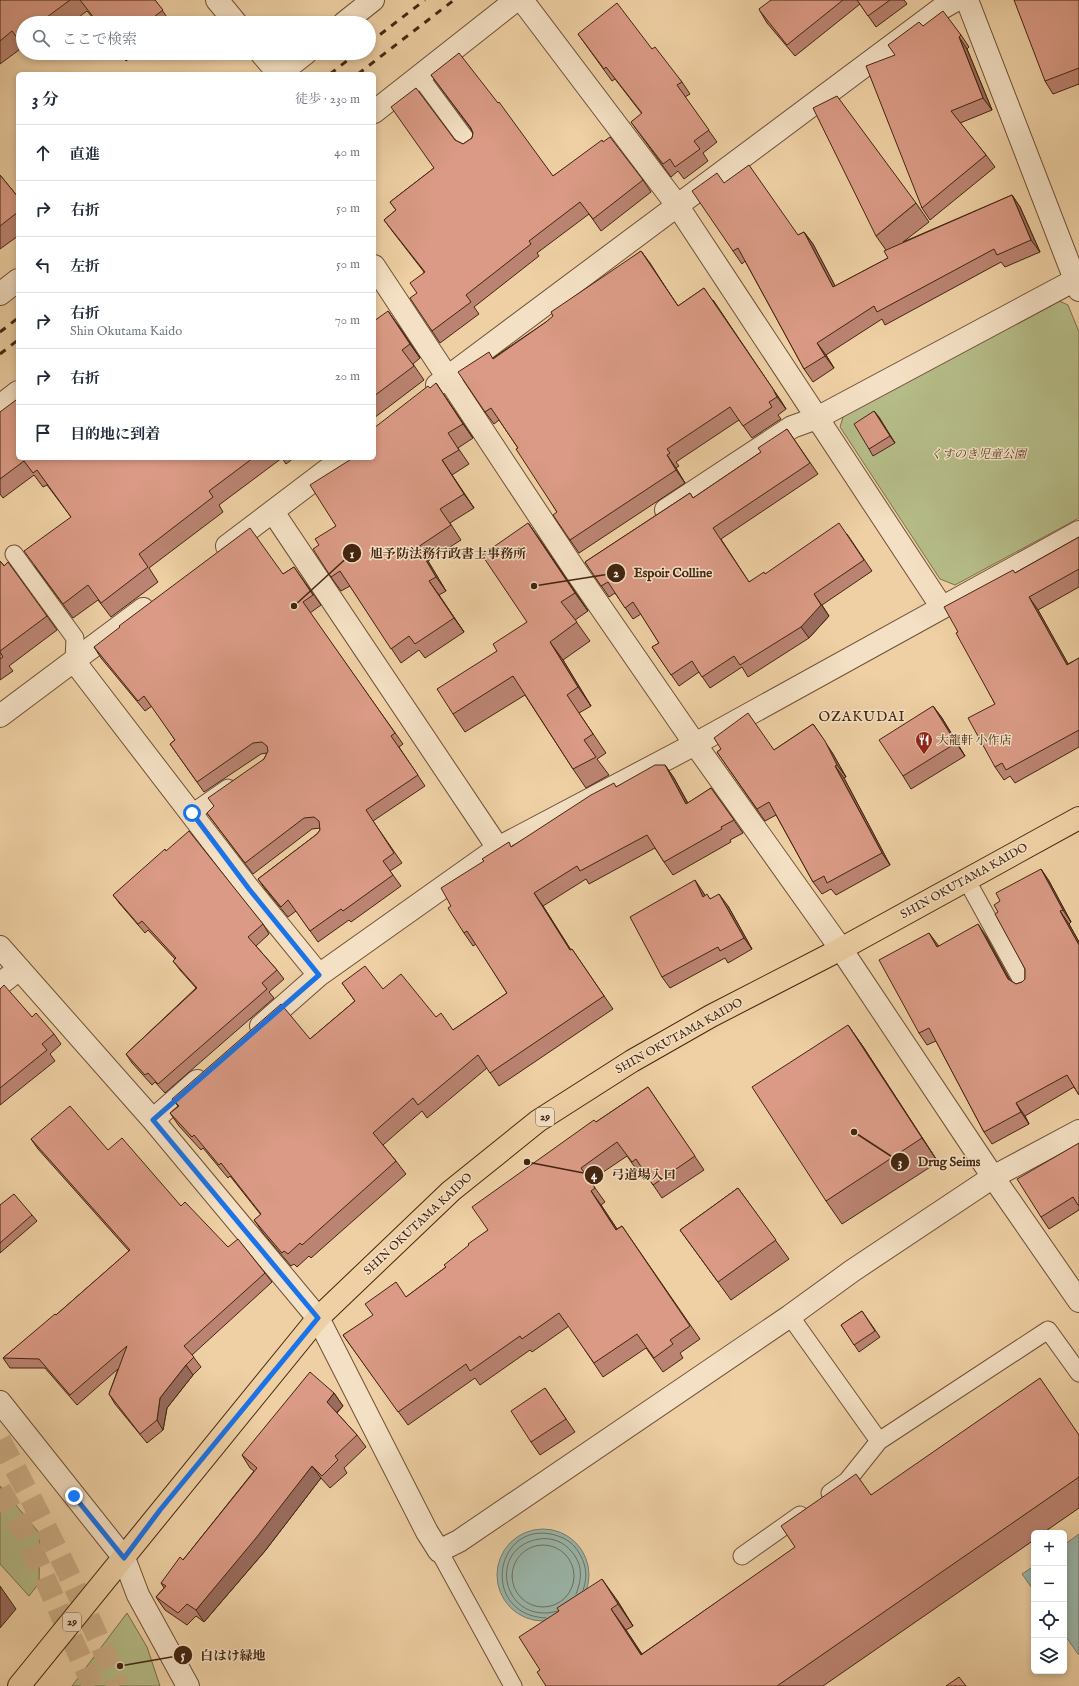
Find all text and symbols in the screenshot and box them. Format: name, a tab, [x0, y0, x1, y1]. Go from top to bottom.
search box	[16, 16, 376, 60]
icon: search	[30, 27, 52, 49]
text: ここで検索	[62, 30, 137, 49]
text: 3 分	[32, 90, 59, 111]
text: 徒歩 · 230 m	[295, 91, 360, 108]
icon: ahead	[32, 142, 54, 164]
text: 40 m	[334, 144, 360, 161]
text: 直進	[70, 145, 100, 164]
icon: right	[32, 198, 54, 220]
text: 50 m	[336, 200, 360, 217]
text: 右折	[70, 201, 100, 220]
icon: left	[32, 254, 54, 276]
text: 50 m	[336, 256, 360, 273]
text: 左折	[70, 257, 100, 276]
text: 右折	[70, 304, 100, 323]
icon: right	[32, 310, 54, 332]
text: 70 m	[335, 312, 360, 329]
text: Shin Okutama Kaido	[70, 323, 182, 340]
icon: right	[32, 366, 54, 388]
text: 20 m	[335, 368, 360, 385]
text: 右折	[70, 369, 100, 388]
icon: arrive	[32, 422, 54, 444]
text: 目的地に到着	[70, 425, 160, 444]
park label: くすのき児童公園	[930, 447, 1028, 462]
callout: 旭予防法務行政書士事務所	[342, 541, 534, 566]
text: 旭予防法務行政書士事務所	[370, 546, 526, 563]
text: 1	[350, 547, 355, 562]
callout: Espoir Colline	[606, 560, 721, 585]
text: Espoir Colline	[634, 565, 712, 582]
text: 2	[613, 566, 619, 581]
district label: OZAKUDAI	[818, 708, 906, 726]
restaurant icon: 大龍軒 小作店	[914, 730, 934, 755]
place label: 大龍軒 小作店	[937, 733, 1012, 748]
route start	[183, 804, 201, 822]
street label: SHIN OKUTAMA KAIDO	[898, 840, 1030, 922]
street label: SHIN OKUTAMA KAIDO	[613, 995, 745, 1077]
road number: 29	[536, 1108, 554, 1126]
callout: Drug Seims	[890, 1149, 988, 1174]
text: Drug Seims	[918, 1154, 981, 1171]
text: 3	[898, 1155, 902, 1170]
callout: 弓道場入口	[584, 1162, 685, 1187]
text: 弓道場入口	[611, 1167, 677, 1184]
text: 4	[591, 1168, 598, 1183]
street label: SHIN OKUTAMA KAIDO	[360, 1170, 476, 1278]
route end	[65, 1487, 83, 1505]
map controls	[1031, 1530, 1067, 1674]
button: +	[1031, 1530, 1067, 1566]
button: −	[1031, 1566, 1067, 1602]
button: locate	[1031, 1602, 1067, 1638]
road number: 29	[63, 1613, 81, 1631]
button: layers	[1031, 1638, 1067, 1674]
callout: 白はけ緑地	[173, 1643, 274, 1668]
text: 5	[181, 1648, 186, 1663]
text: 白はけ緑地	[200, 1648, 266, 1665]

